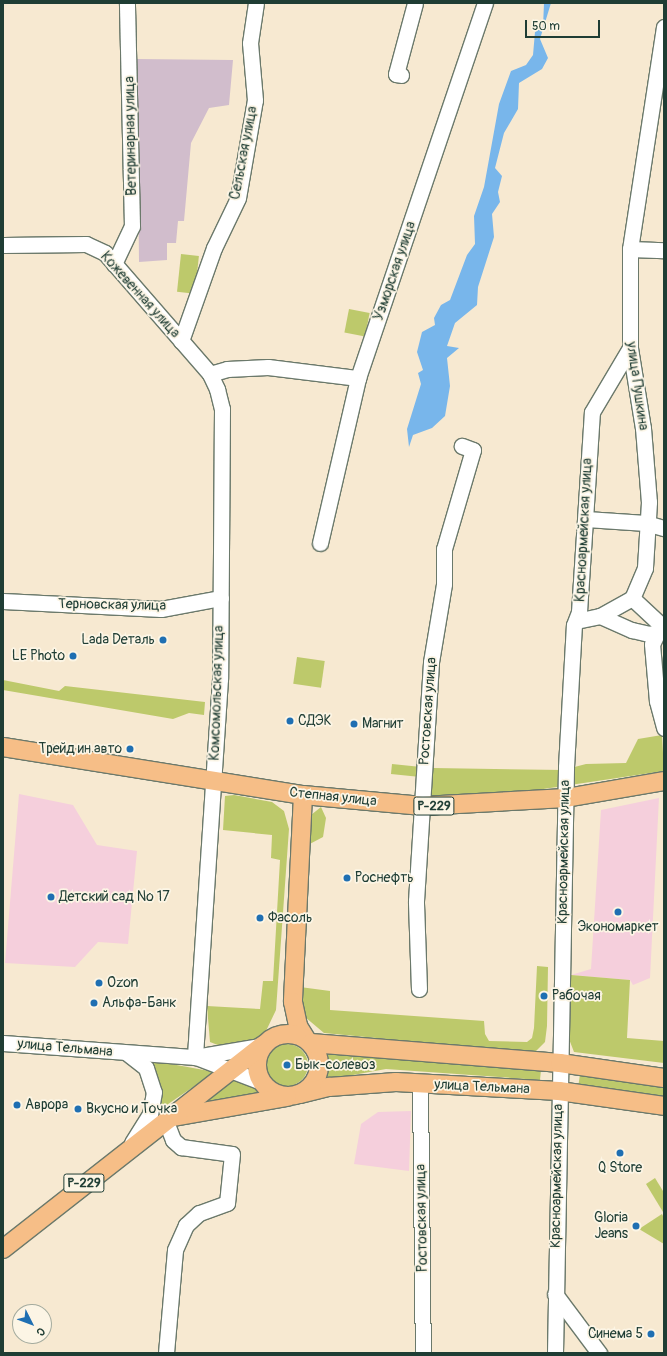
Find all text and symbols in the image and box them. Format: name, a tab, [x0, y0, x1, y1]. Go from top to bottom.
scale bar	[527, 12, 602, 38]
text: 50 m	[532, 19, 560, 34]
street label: Ветеринарная улица	[122, 76, 140, 196]
street label: Сельская улица	[227, 105, 261, 201]
street label: Узморская улица	[370, 219, 420, 323]
street label: Кожевенная улица	[97, 248, 183, 342]
street label: улица Пушкина	[622, 341, 652, 431]
street label: Красноармейская улица	[572, 458, 596, 602]
street label: Терновская улица	[58, 596, 166, 614]
street label: Комсомольская улица	[206, 625, 228, 761]
place label: Lada Dеталь	[81, 632, 155, 648]
marker: Lada Dеталь	[158, 635, 168, 645]
place label: LE Photo	[12, 648, 65, 664]
marker: LE Photo	[68, 651, 78, 661]
street label: Ростовская улица	[416, 657, 440, 765]
place label: СДЭК	[298, 713, 331, 729]
marker: СДЭК	[285, 716, 295, 726]
place label: Магнит	[362, 716, 404, 732]
marker: Магнит	[349, 719, 359, 729]
place label: Трейд ин авто	[38, 741, 122, 757]
marker: Трейд ин авто	[125, 744, 135, 754]
street label: Красноармейская улица	[554, 780, 574, 924]
street label: Степная улица	[289, 784, 377, 810]
road number: Р-229	[413, 795, 455, 817]
place label: Роснефть	[355, 870, 414, 886]
marker: Роснефть	[342, 873, 352, 883]
place label: Детский сад № 17	[59, 889, 170, 905]
marker: Детский сад № 17	[46, 892, 56, 902]
marker: Экономаркет	[613, 907, 623, 917]
place label: Фасоль	[268, 910, 312, 926]
marker: Фасоль	[255, 913, 265, 923]
place label: Экономаркет	[577, 919, 659, 935]
place label: Ozon	[107, 975, 138, 991]
marker: Ozon	[94, 978, 104, 988]
place label: Рабочая	[552, 988, 601, 1004]
marker: Рабочая	[539, 991, 549, 1001]
place label: Альфа-Банк	[102, 995, 176, 1011]
marker: Альфа-Банк	[89, 998, 99, 1008]
street label: улица Тельмана	[17, 1035, 113, 1061]
place label: Бык-солевоз	[295, 1057, 376, 1073]
marker: Бык-солевоз	[282, 1060, 292, 1070]
street label: улица Тельмана	[434, 1076, 530, 1098]
place label: Аврора	[25, 1097, 68, 1113]
marker: Аврора	[12, 1100, 22, 1110]
place label: Вкусно и Точка	[86, 1101, 177, 1117]
marker: Вкусно и Точка	[73, 1104, 83, 1114]
street label: Красноармейская улица	[547, 1104, 567, 1248]
marker: Q Store	[615, 1148, 625, 1158]
place label: Q Store	[598, 1160, 642, 1176]
street label: Ростовская улица	[413, 1164, 431, 1272]
road number: Р-229	[63, 1172, 105, 1194]
place label: Gloria Jeans	[594, 1210, 628, 1242]
marker: Gloria Jeans	[631, 1221, 641, 1231]
north arrow	[12, 1304, 52, 1344]
text: С	[33, 1325, 48, 1339]
place label: Синема 5	[588, 1326, 643, 1342]
marker: Синема 5	[646, 1329, 656, 1339]

